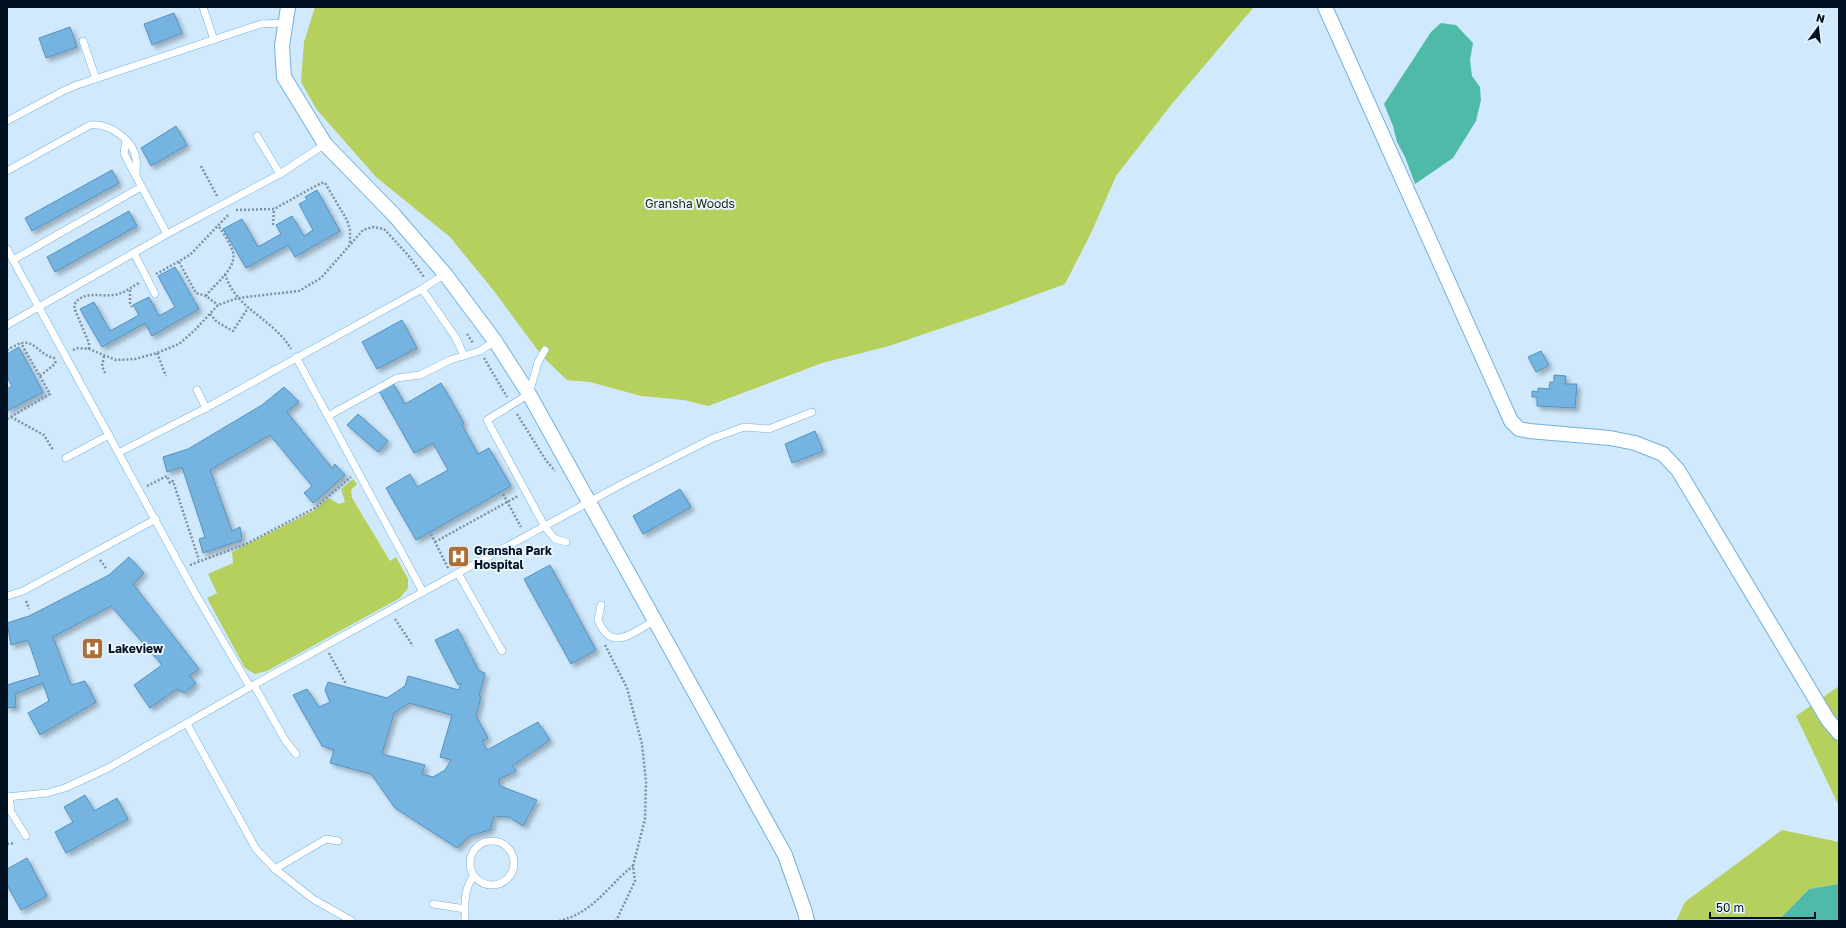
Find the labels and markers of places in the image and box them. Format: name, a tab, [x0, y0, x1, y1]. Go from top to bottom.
place label: Gransha Park Hospital	[474, 543, 552, 572]
hospital icon: Gransha Park Hospital	[446, 544, 472, 570]
hospital icon: Lakeview	[79, 635, 105, 661]
place label: Lakeview	[108, 641, 163, 656]

